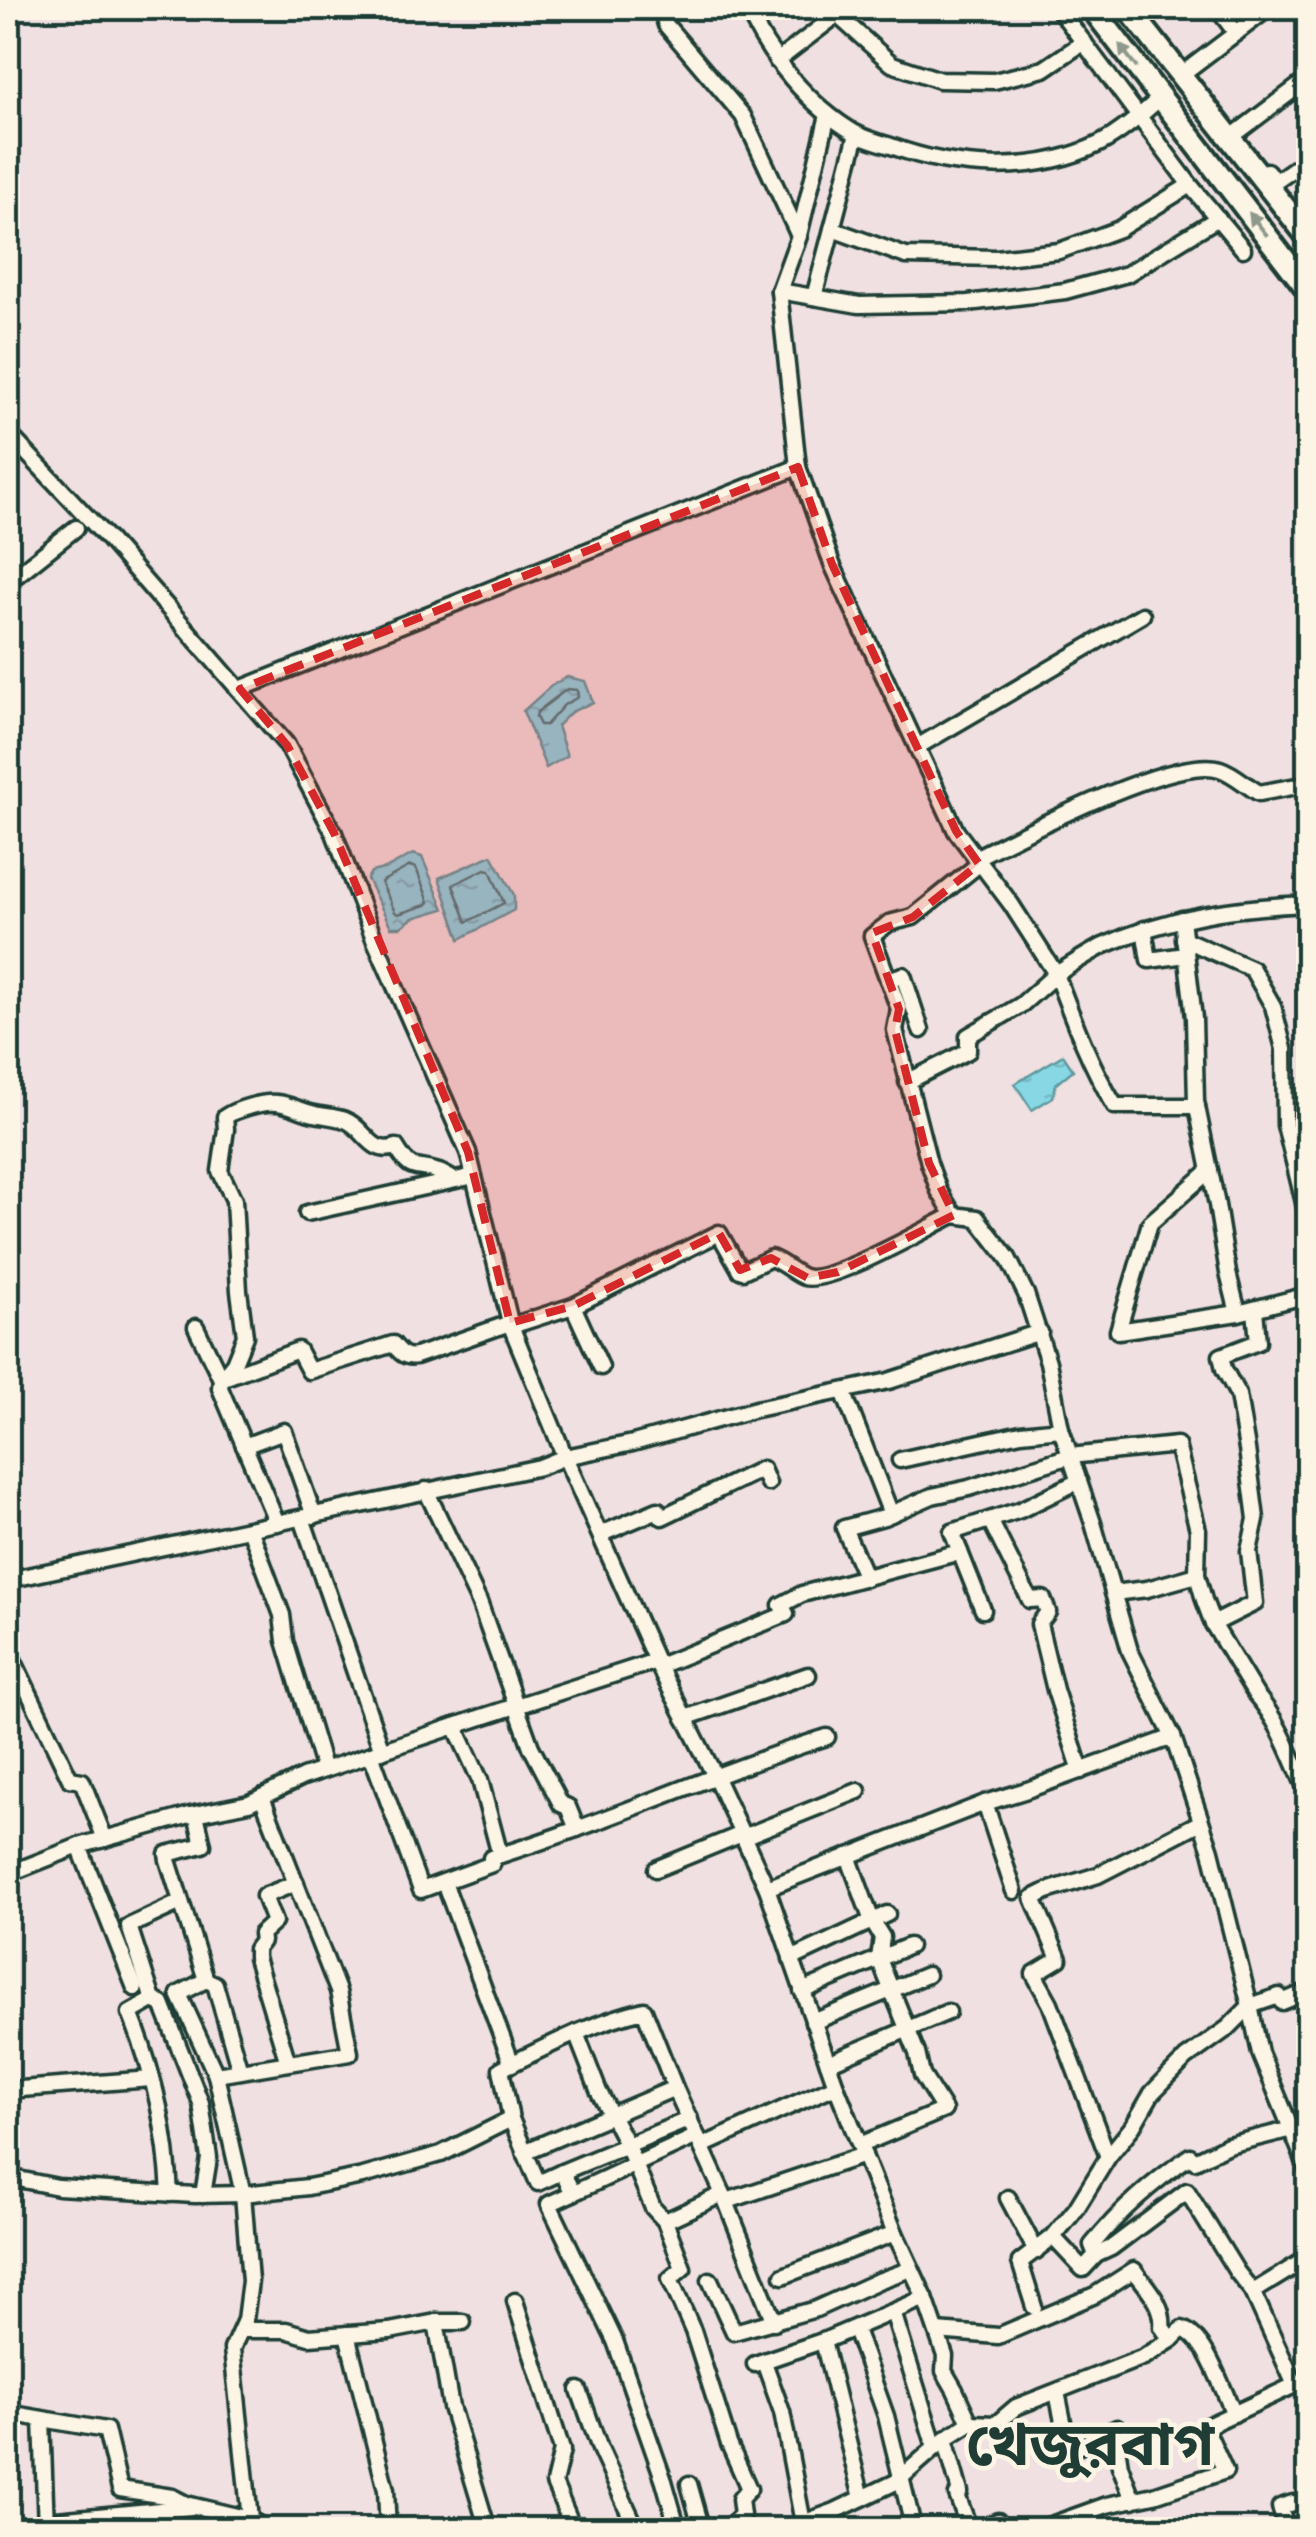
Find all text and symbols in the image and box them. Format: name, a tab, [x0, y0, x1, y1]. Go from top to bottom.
one-way arrow	[1118, 43, 1139, 69]
one-way arrow	[1248, 211, 1269, 237]
district label: খেজুরবাগ	[966, 2407, 1215, 2483]

